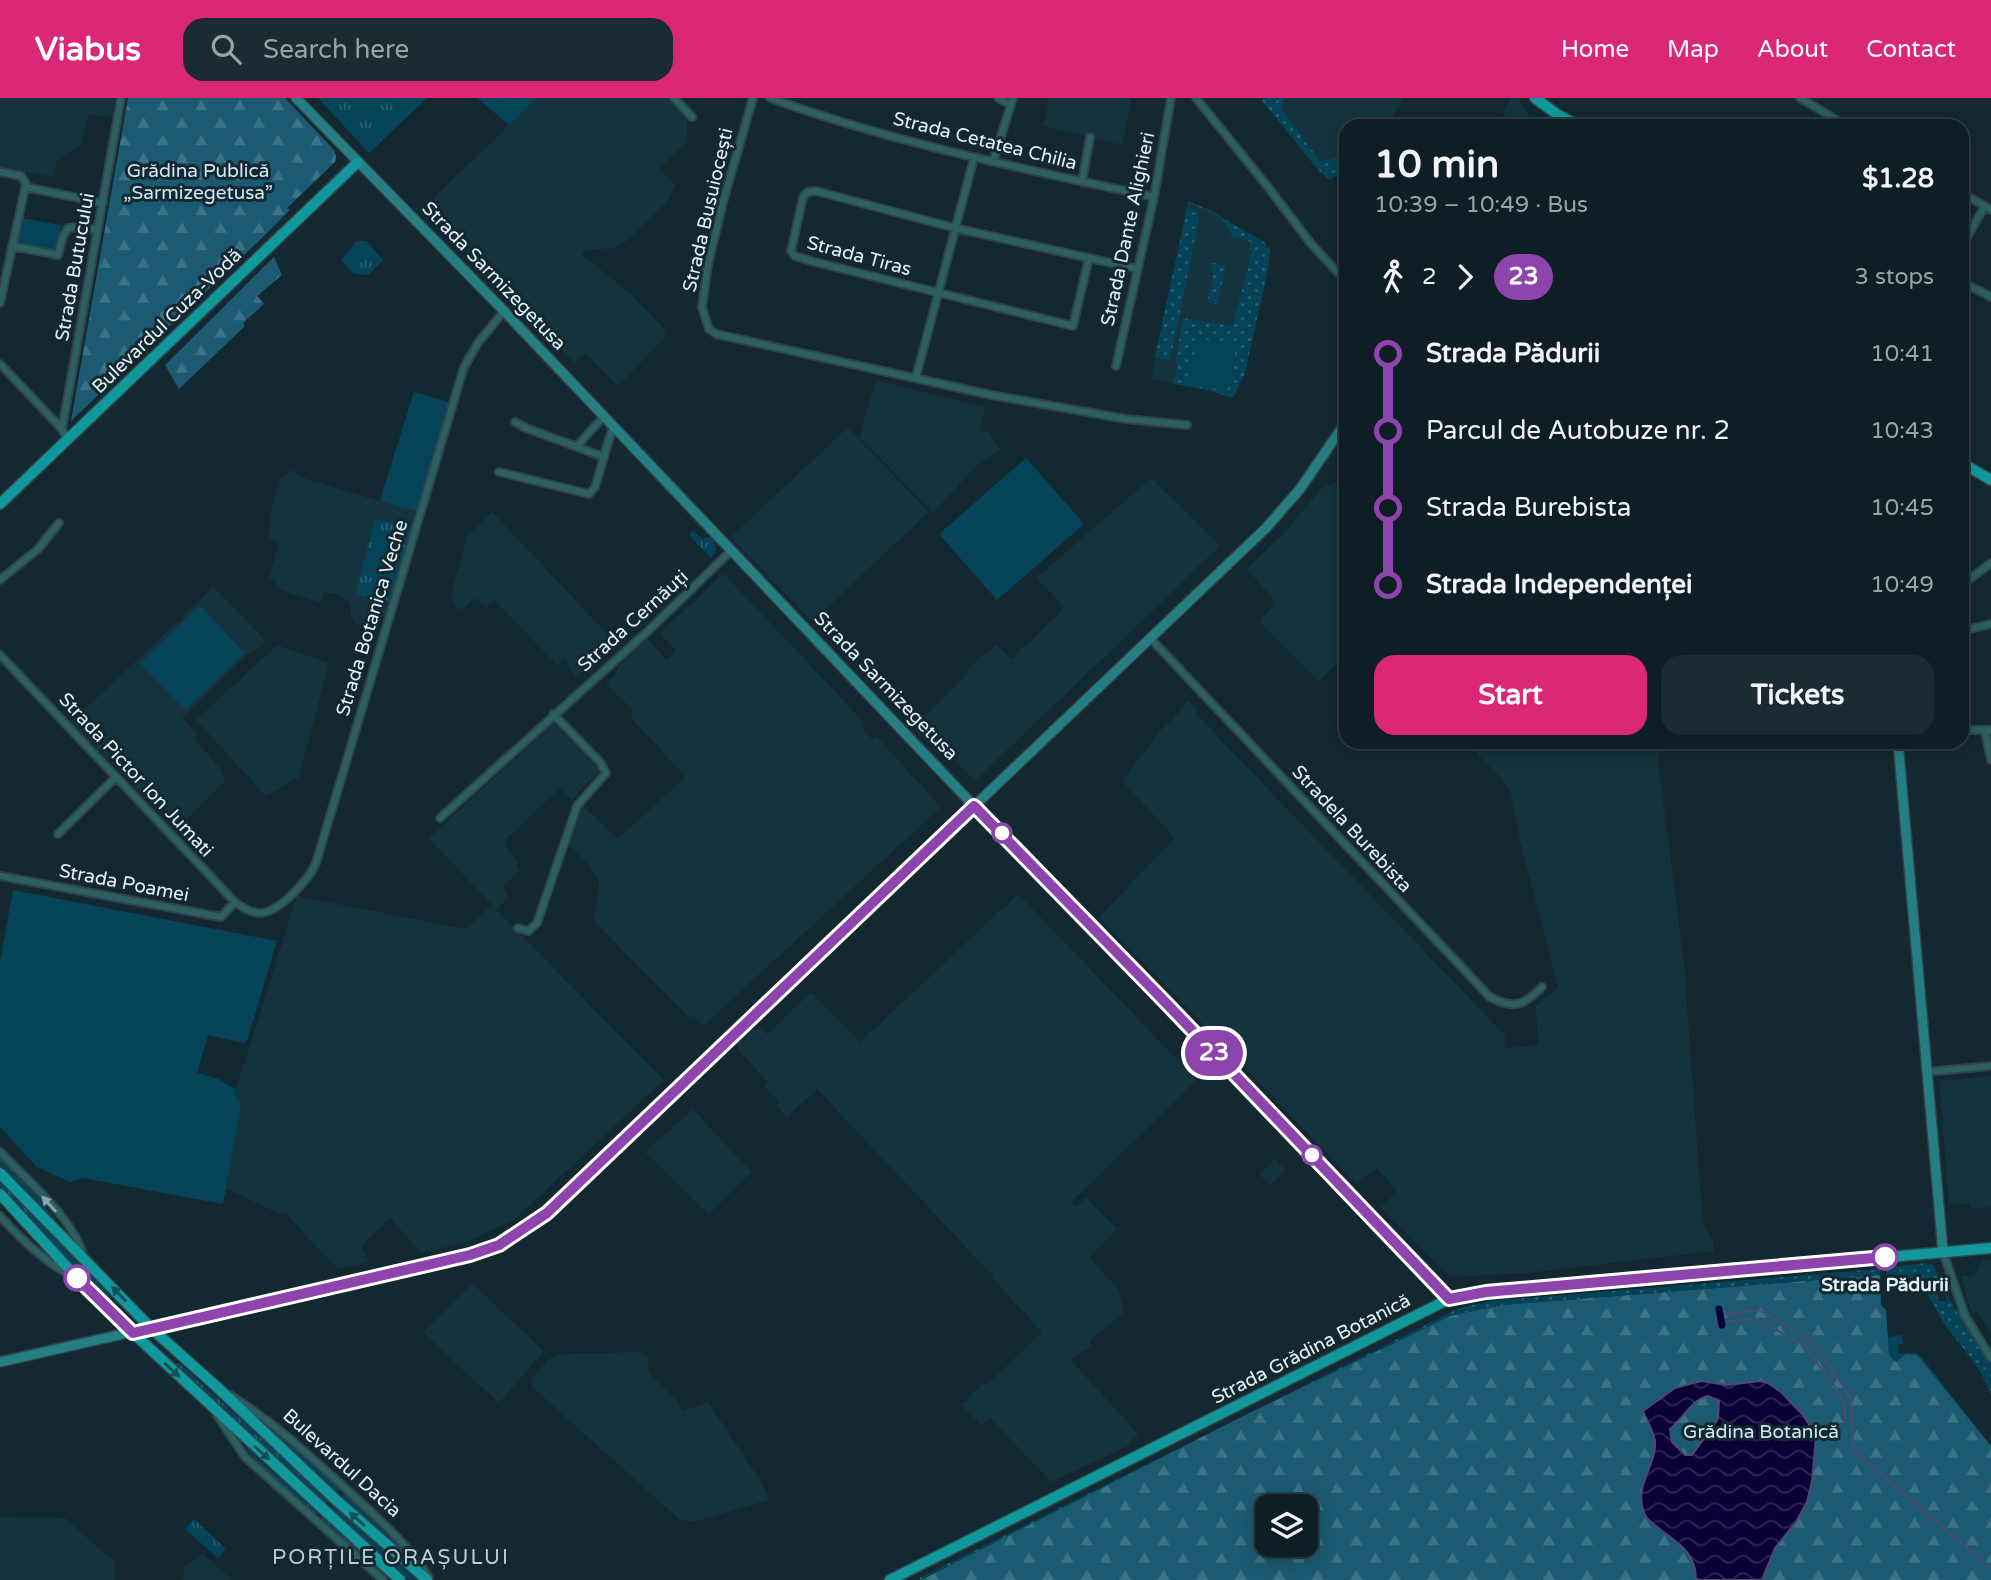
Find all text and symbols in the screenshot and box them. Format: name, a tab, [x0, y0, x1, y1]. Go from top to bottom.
search box	[183, 18, 673, 81]
text: Viabus	[35, 30, 141, 69]
icon: search	[207, 30, 245, 68]
text: Search here	[263, 34, 409, 65]
text: Home	[1561, 35, 1629, 64]
text: Map	[1667, 35, 1719, 64]
text: About	[1757, 35, 1828, 64]
text: Contact	[1866, 35, 1956, 64]
street label: Strada Cetatea Chilia	[891, 108, 1079, 174]
street label: Strada Busuiocești	[678, 126, 738, 294]
street label: Strada Dante Alighieri	[1097, 130, 1159, 328]
text: 10 min	[1374, 142, 1499, 188]
park label: Grădina Publică „Sarmizegetusa”	[123, 160, 273, 204]
text: $1.28	[1862, 163, 1934, 194]
street label: Strada Butucului	[51, 191, 99, 343]
text: 10:39 – 10:49 · Bus	[1374, 191, 1588, 219]
street label: Strada Sarmizegetusa	[417, 197, 571, 355]
street label: Strada Tiras	[804, 231, 914, 281]
street label: Bulevardul Cuza-Vodă	[88, 244, 246, 398]
icon: walk	[1374, 258, 1412, 296]
icon: forward	[1446, 258, 1484, 296]
text: 23	[1508, 262, 1539, 291]
text: 2	[1422, 263, 1436, 291]
text: 3 stops	[1854, 263, 1934, 291]
text: Strada Pădurii	[1426, 338, 1600, 369]
text: 10:41	[1870, 340, 1934, 368]
text: Parcul de Autobuze nr. 2	[1426, 415, 1730, 446]
text: 10:43	[1870, 417, 1934, 445]
text: Strada Burebista	[1426, 492, 1631, 523]
text: 10:45	[1870, 494, 1934, 522]
street label: Strada Botanica Veche	[332, 517, 412, 719]
street label: Strada Cernăuți	[573, 566, 693, 676]
text: Strada Independenței	[1426, 569, 1692, 600]
text: 10:49	[1870, 571, 1934, 599]
street label: Strada Sarmizegetusa	[809, 607, 963, 765]
button: Start	[1374, 655, 1647, 735]
button: Tickets	[1661, 655, 1934, 735]
street label: Strada Pictor Ion Jumati	[54, 689, 218, 861]
street label: Stradela Burebista	[1287, 761, 1417, 897]
unlabelled marker	[992, 823, 1012, 843]
street label: Strada Poamei	[57, 860, 191, 906]
line badge: 23	[1182, 1030, 1246, 1076]
text: 23	[1199, 1038, 1229, 1067]
unlabelled marker	[1302, 1145, 1322, 1165]
one-way arrow	[41, 1195, 57, 1212]
marker: Strada Pădurii	[1872, 1244, 1898, 1270]
unlabelled marker	[64, 1265, 90, 1291]
place label: Strada Pădurii	[1821, 1274, 1949, 1296]
one-way arrow	[111, 1286, 127, 1303]
street label: Strada Grădina Botanică	[1208, 1289, 1414, 1409]
one-way arrow	[163, 1362, 180, 1378]
street label: Bulevardul Dacia	[278, 1404, 406, 1522]
park label: Grădina Botanică	[1683, 1421, 1839, 1443]
one-way arrow	[253, 1445, 271, 1461]
map controls	[1255, 1494, 1318, 1557]
button: layers	[1255, 1494, 1318, 1557]
one-way arrow	[349, 1512, 366, 1527]
district label: PORȚILE ORAȘULUI	[272, 1545, 510, 1570]

